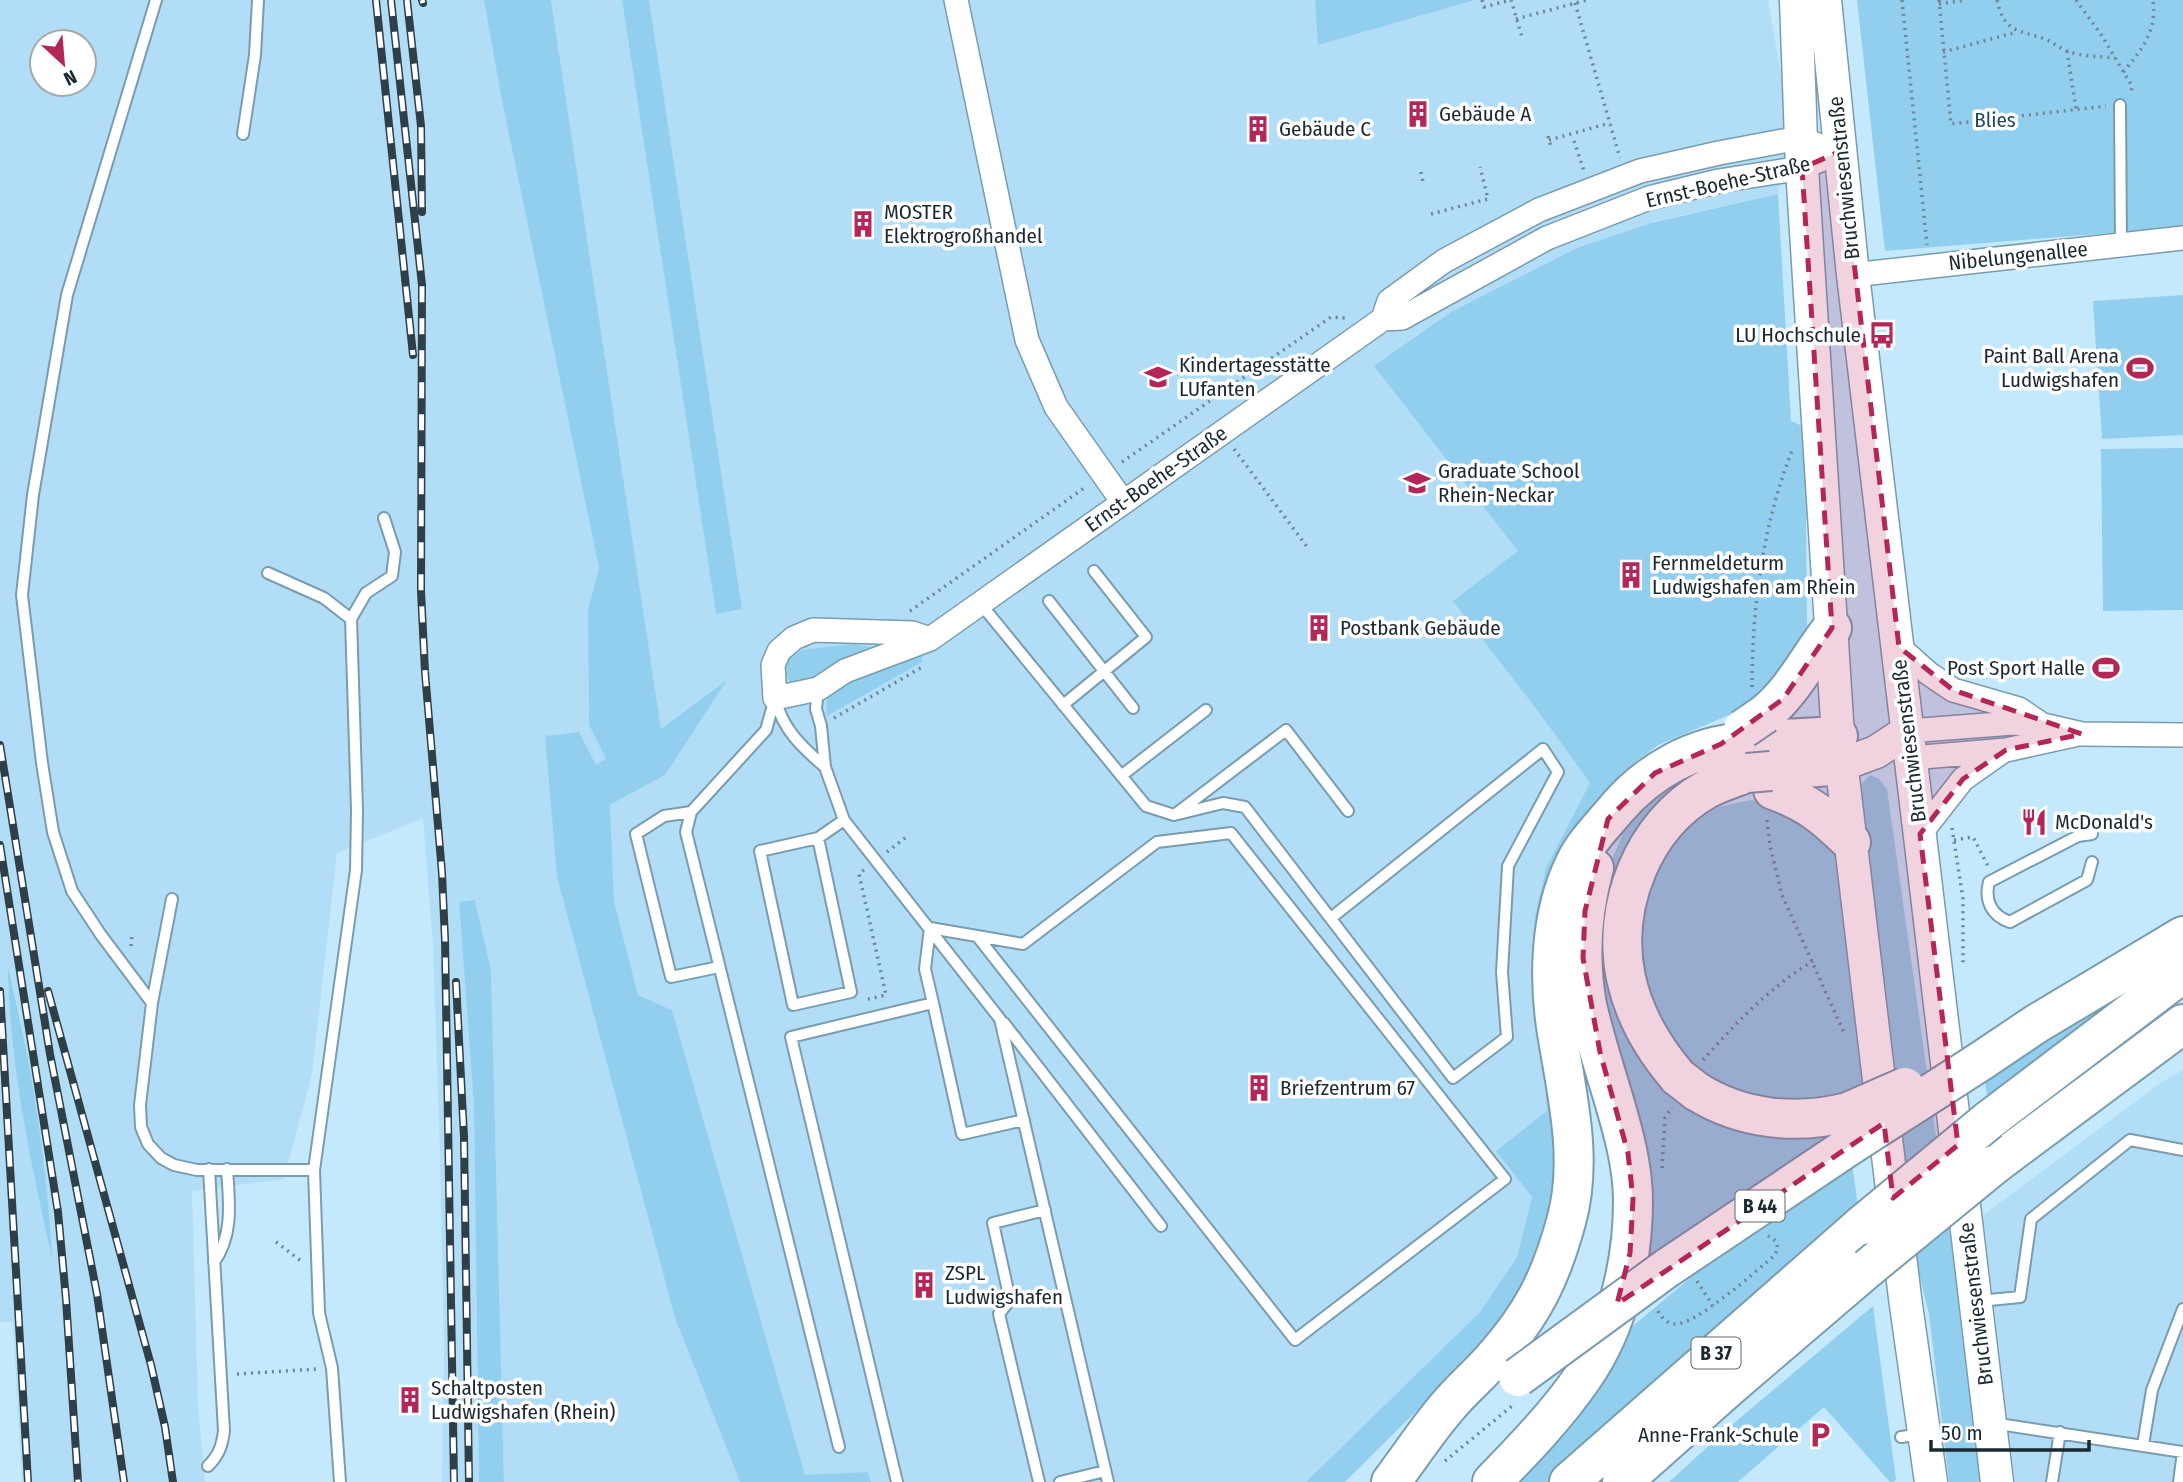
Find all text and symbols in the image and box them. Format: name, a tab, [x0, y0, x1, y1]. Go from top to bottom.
north arrow	[28, 28, 98, 98]
text: N	[60, 65, 80, 91]
street label: Bruchwiesenstraße	[1822, 95, 1866, 261]
building icon: Gebäude A	[1403, 99, 1433, 129]
place label: Gebäude A	[1439, 101, 1531, 127]
park label: Blies	[1974, 107, 2016, 133]
building icon: Gebäude C	[1243, 114, 1273, 144]
place label: Gebäude C	[1279, 116, 1371, 142]
street label: Ernst-Boehe-Straße	[1643, 150, 1813, 214]
place label: MOSTER Elektrogroßhandel	[884, 199, 1043, 249]
building icon: MOSTER Elektrogroßhandel	[848, 209, 878, 239]
street label: Nibelungenallee	[1947, 236, 2089, 276]
bus stop icon: LU Hochschule	[1867, 320, 1897, 350]
place label: LU Hochschule	[1735, 322, 1861, 348]
place label: Paint Ball Arena Ludwigshafen	[1984, 343, 2119, 393]
place label: Kindertagesstätte LUfanten	[1179, 352, 1331, 402]
sports icon: Paint Ball Arena Ludwigshafen	[2125, 353, 2155, 383]
school or university icon: Kindertagesstätte LUfanten	[1143, 362, 1173, 392]
street label: Ernst-Boehe-Straße	[1080, 420, 1232, 538]
place label: Graduate School Rhein-Neckar	[1438, 458, 1580, 508]
school or university icon: Graduate School Rhein-Neckar	[1402, 468, 1432, 498]
place label: Fernmeldeturm Ludwigshafen am Rhein	[1652, 550, 1856, 600]
building icon: Fernmeldeturm Ludwigshafen am Rhein	[1616, 560, 1646, 590]
building icon: Postbank Gebäude	[1304, 613, 1334, 643]
place label: Postbank Gebäude	[1340, 615, 1501, 641]
sports icon: Post Sport Halle	[2091, 653, 2121, 683]
place label: Post Sport Halle	[1947, 655, 2085, 681]
street label: Bruchwiesenstraße	[1886, 658, 1932, 824]
restaurant icon: McDonald's	[2019, 807, 2049, 837]
place label: McDonald's	[2055, 809, 2153, 835]
building icon: Briefzentrum 67	[1244, 1073, 1274, 1103]
place label: Briefzentrum 67	[1280, 1075, 1415, 1101]
road number: B 44	[1736, 1190, 1784, 1222]
street label: Bruchwiesenstraße	[1953, 1221, 1999, 1387]
place label: ZSPL Ludwigshafen	[945, 1260, 1063, 1310]
building icon: ZSPL Ludwigshafen	[909, 1270, 939, 1300]
road number: B 37	[1692, 1338, 1740, 1368]
place label: Schaltposten Ludwigshafen (Rhein)	[431, 1375, 616, 1425]
building icon: Schaltposten Ludwigshafen (Rhein)	[395, 1385, 425, 1415]
scale bar	[1931, 1408, 2088, 1452]
parking icon: Anne-Frank-Schule	[1805, 1420, 1835, 1450]
text: 50 m	[1941, 1420, 1983, 1446]
place label: Anne-Frank-Schule	[1638, 1422, 1799, 1448]

